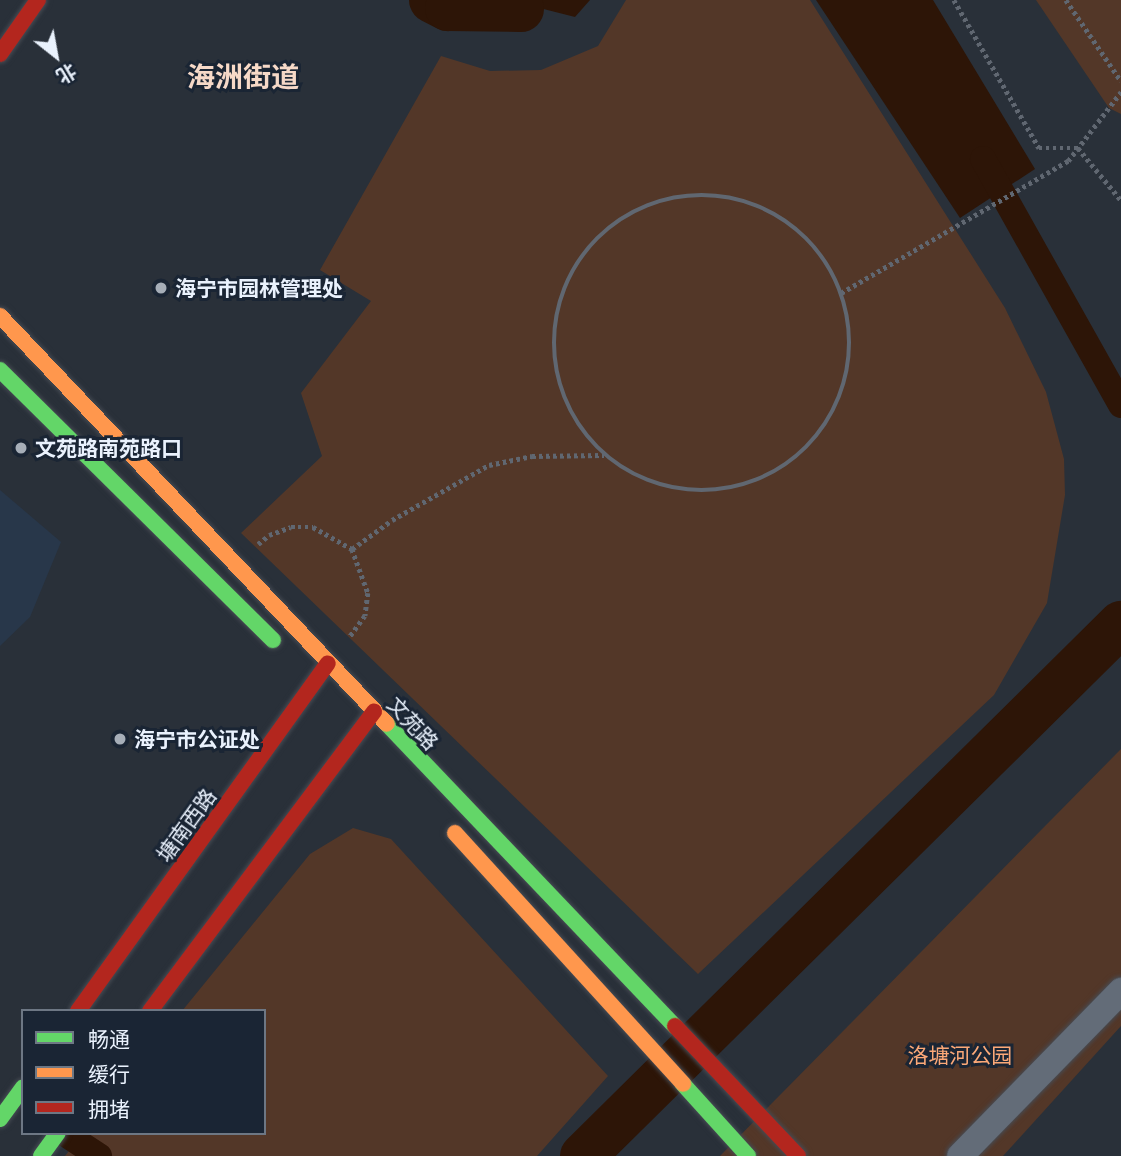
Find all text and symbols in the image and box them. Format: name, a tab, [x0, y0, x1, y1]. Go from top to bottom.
north arrow	[21, 21, 91, 91]
district label: 海洲街道	[187, 59, 299, 93]
text: 北	[53, 60, 81, 89]
place label: 海宁市园林管理处	[175, 275, 343, 301]
marker: 海宁市园林管理处	[153, 280, 169, 296]
place label: 文苑路南苑路口	[35, 435, 182, 461]
marker: 文苑路南苑路口	[13, 440, 29, 456]
street label: 文苑路	[382, 691, 444, 755]
place label: 海宁市公证处	[134, 726, 260, 752]
marker: 海宁市公证处	[112, 731, 128, 747]
street label: 塘南西路	[151, 784, 221, 866]
legend	[21, 1009, 266, 1135]
text: 畅通	[88, 1026, 130, 1051]
park label: 洛塘河公园	[908, 1042, 1012, 1068]
text: 缓行	[88, 1061, 130, 1086]
text: 拥堵	[88, 1096, 130, 1121]

